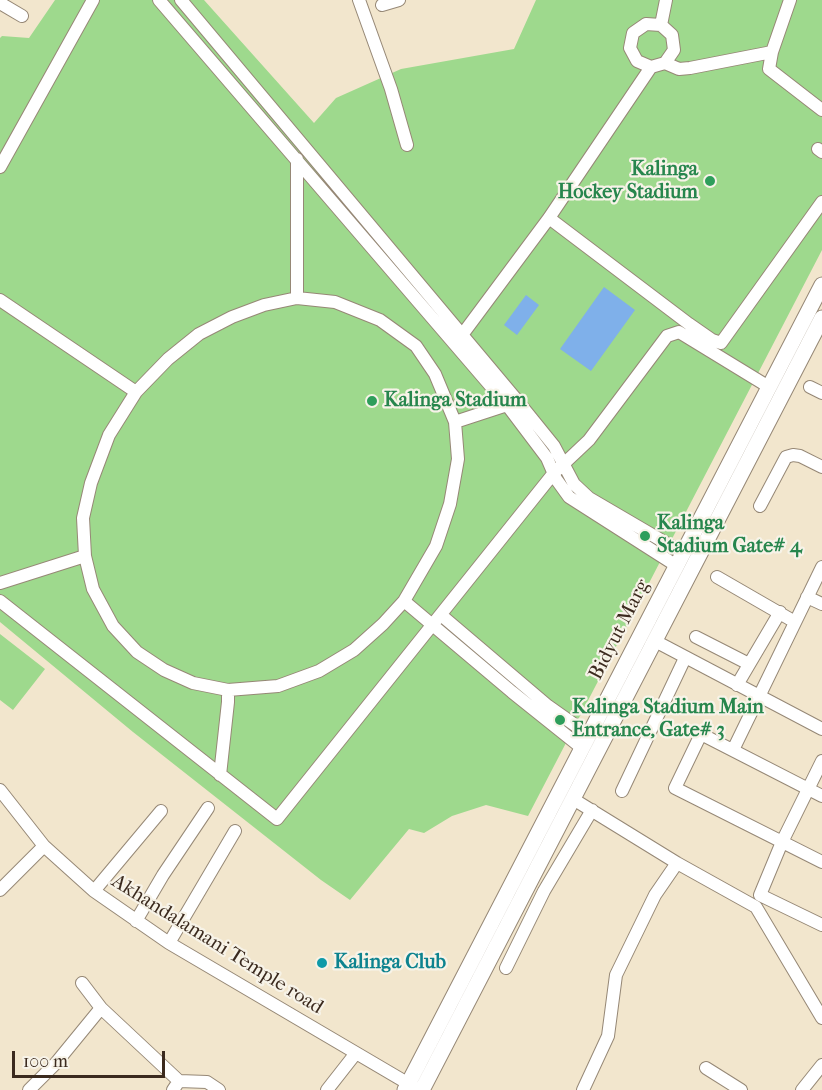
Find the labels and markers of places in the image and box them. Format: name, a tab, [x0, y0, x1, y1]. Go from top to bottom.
place label: Kalinga Hockey Stadium	[558, 158, 698, 205]
marker: Kalinga Hockey Stadium	[703, 174, 717, 188]
place label: Kalinga Stadium	[384, 389, 527, 413]
marker: Kalinga Stadium	[365, 394, 379, 408]
place label: Kalinga Stadium Gate# 4	[657, 512, 802, 559]
marker: Kalinga Stadium Gate# 4	[638, 529, 652, 543]
place label: Kalinga Stadium Main Entrance, Gate# 3	[572, 696, 764, 743]
marker: Kalinga Stadium Main Entrance, Gate# 3	[553, 713, 567, 727]
place label: Kalinga Club	[334, 951, 446, 975]
marker: Kalinga Club	[315, 956, 329, 970]

